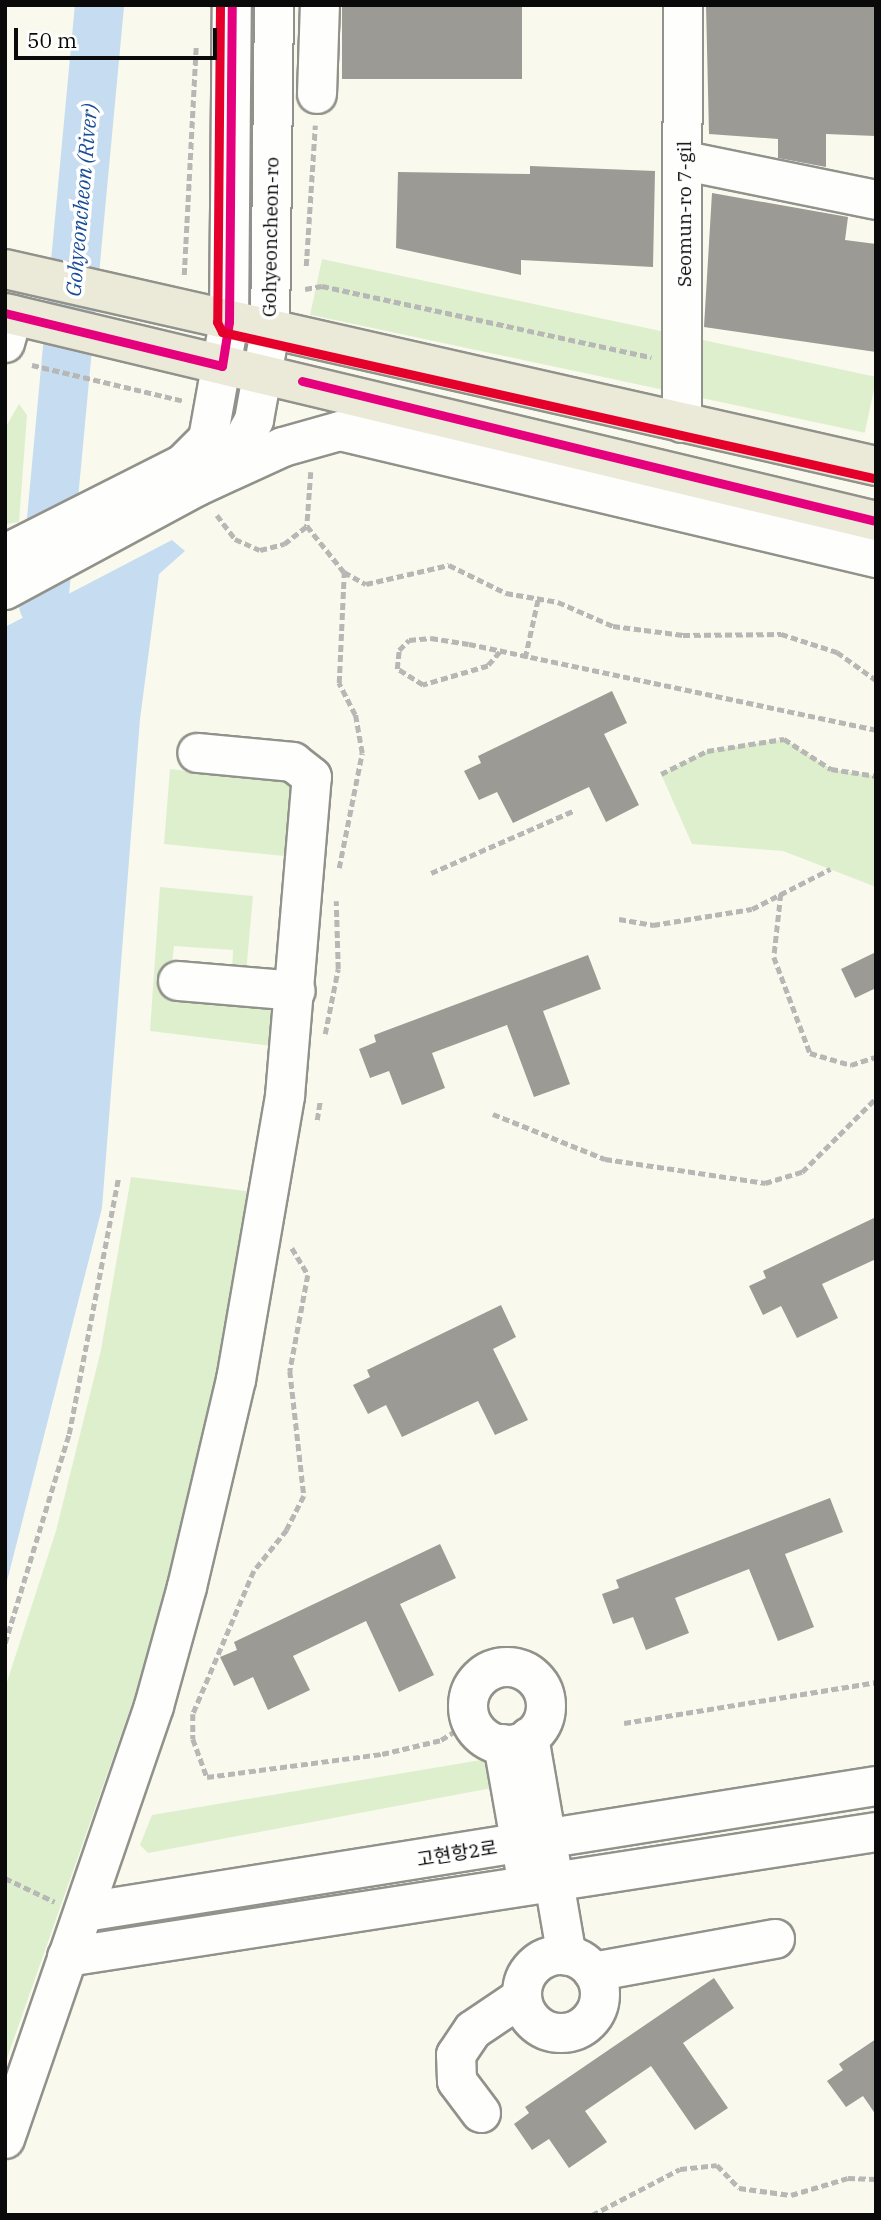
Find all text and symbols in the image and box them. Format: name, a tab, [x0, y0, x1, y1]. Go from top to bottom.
scale bar	[18, 14, 220, 58]
text: 50 m	[27, 26, 77, 54]
water label: Gohyeoncheon (River)	[60, 102, 102, 298]
street label: Seomun-ro 7-gil	[674, 141, 696, 287]
street label: Gohyeoncheon-ro	[258, 157, 284, 317]
street label: 고현항2로	[415, 1836, 499, 1872]

